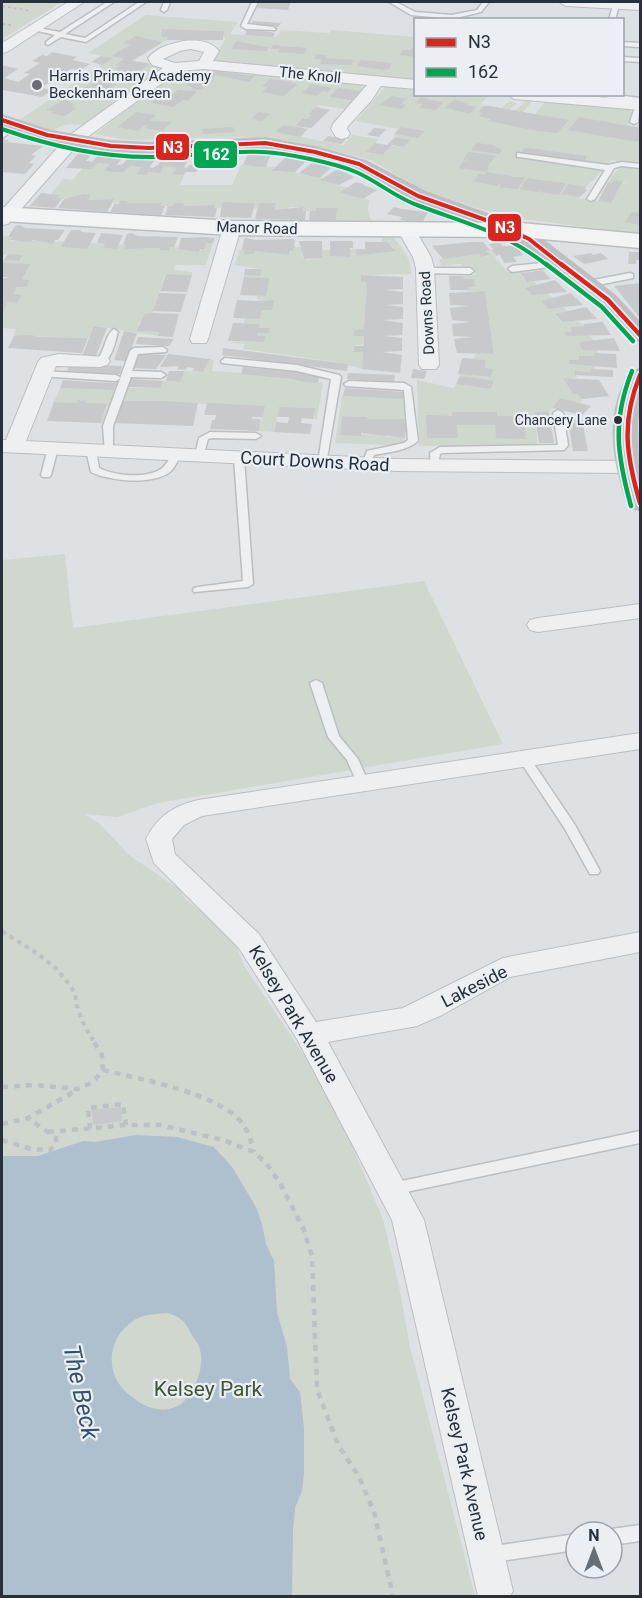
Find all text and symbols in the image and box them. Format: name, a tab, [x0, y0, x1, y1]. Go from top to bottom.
legend	[414, 18, 624, 96]
text: N3	[468, 31, 491, 52]
text: 162	[468, 61, 498, 82]
street label: The Knoll	[278, 63, 342, 87]
place label: Harris Primary Academy Beckenham Green	[49, 67, 211, 102]
marker: Harris Primary Academy Beckenham Green	[30, 78, 44, 92]
line badge: N3	[155, 133, 190, 161]
text: N3	[163, 138, 183, 157]
line badge: 162	[193, 140, 238, 169]
text: 162	[202, 145, 230, 164]
line badge: N3	[487, 213, 522, 242]
street label: Manor Road	[216, 218, 298, 238]
text: N3	[495, 218, 515, 237]
street label: Downs Road	[416, 271, 438, 355]
place label: Chancery Lane	[515, 412, 607, 428]
marker: Chancery Lane	[612, 414, 624, 426]
street label: Court Downs Road	[240, 447, 390, 475]
street label: Kelsey Park Avenue	[245, 942, 343, 1086]
street label: Lakeside	[437, 960, 511, 1012]
water label: The Beck	[57, 1342, 105, 1443]
park label: Kelsey Park	[154, 1377, 263, 1401]
street label: Kelsey Park Avenue	[437, 1385, 493, 1543]
north arrow	[564, 1520, 624, 1580]
text: N	[588, 1526, 600, 1545]

